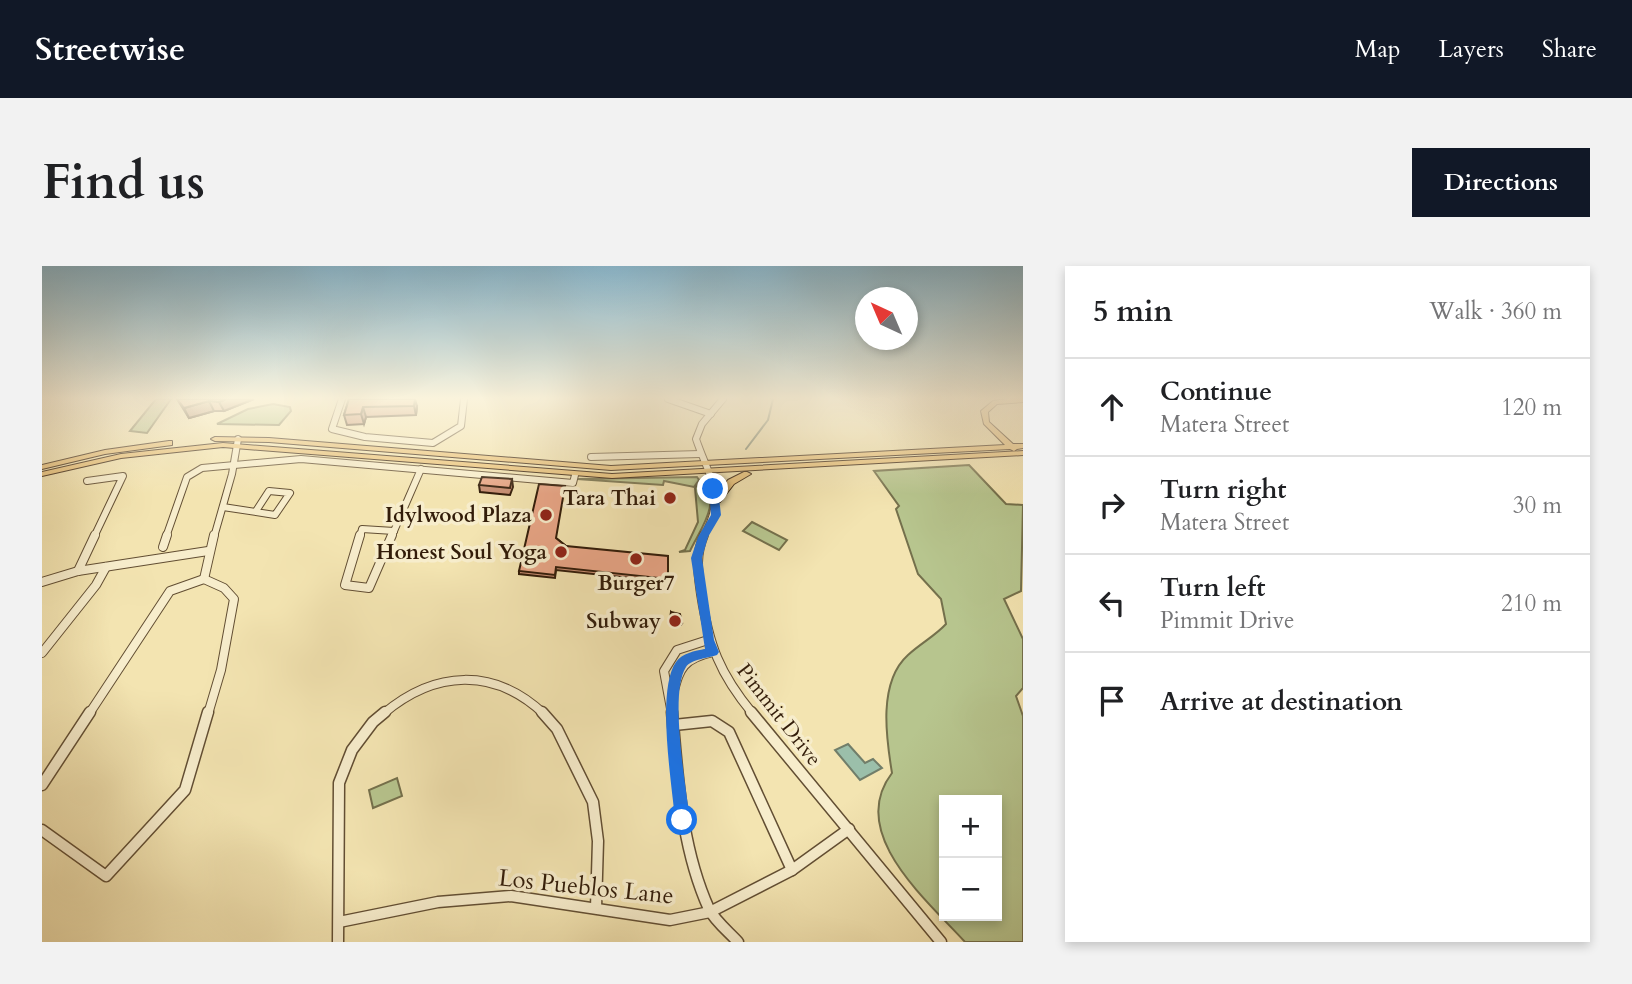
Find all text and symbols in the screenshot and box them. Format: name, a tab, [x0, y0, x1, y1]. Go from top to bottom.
text: Streetwise	[35, 27, 185, 72]
text: Map	[1355, 33, 1401, 66]
text: Layers	[1439, 33, 1504, 66]
text: Share	[1542, 33, 1597, 66]
button: Directions	[1412, 148, 1590, 217]
text: Find us	[42, 149, 205, 216]
north arrow	[855, 287, 918, 350]
text: 5 min	[1093, 291, 1173, 332]
text: Walk · 360 m	[1429, 296, 1562, 327]
text: Continue	[1160, 374, 1272, 409]
icon: ahead	[1093, 388, 1131, 426]
text: 120 m	[1501, 392, 1562, 423]
text: Matera Street	[1160, 409, 1289, 440]
text: Turn right	[1160, 472, 1287, 507]
route end	[697, 473, 728, 504]
place label: Tara Thai	[563, 484, 656, 513]
icon: right	[1093, 486, 1131, 524]
marker: Tara Thai	[662, 490, 678, 506]
text: 30 m	[1513, 490, 1562, 521]
place label: Idylwood Plaza	[385, 501, 533, 530]
marker: Idylwood Plaza	[538, 507, 554, 523]
text: Matera Street	[1160, 507, 1289, 538]
place label: Honest Soul Yoga	[376, 538, 548, 567]
marker: Honest Soul Yoga	[553, 544, 569, 560]
marker: Burger7	[628, 551, 644, 567]
place label: Burger7	[598, 569, 675, 598]
text: Turn left	[1160, 570, 1265, 605]
icon: left	[1093, 584, 1131, 622]
text: 210 m	[1501, 588, 1562, 619]
text: Pimmit Drive	[1160, 605, 1295, 636]
place label: Subway	[586, 607, 661, 636]
marker: Subway	[667, 613, 683, 629]
street label: Pimmit Drive	[730, 658, 828, 772]
icon: arrive	[1093, 682, 1131, 720]
text: Arrive at destination	[1160, 684, 1403, 719]
map controls	[939, 795, 1002, 921]
button: +	[939, 795, 1002, 858]
route start	[666, 804, 697, 835]
button: −	[939, 858, 1002, 921]
street label: Los Pueblos Lane	[497, 861, 675, 913]

